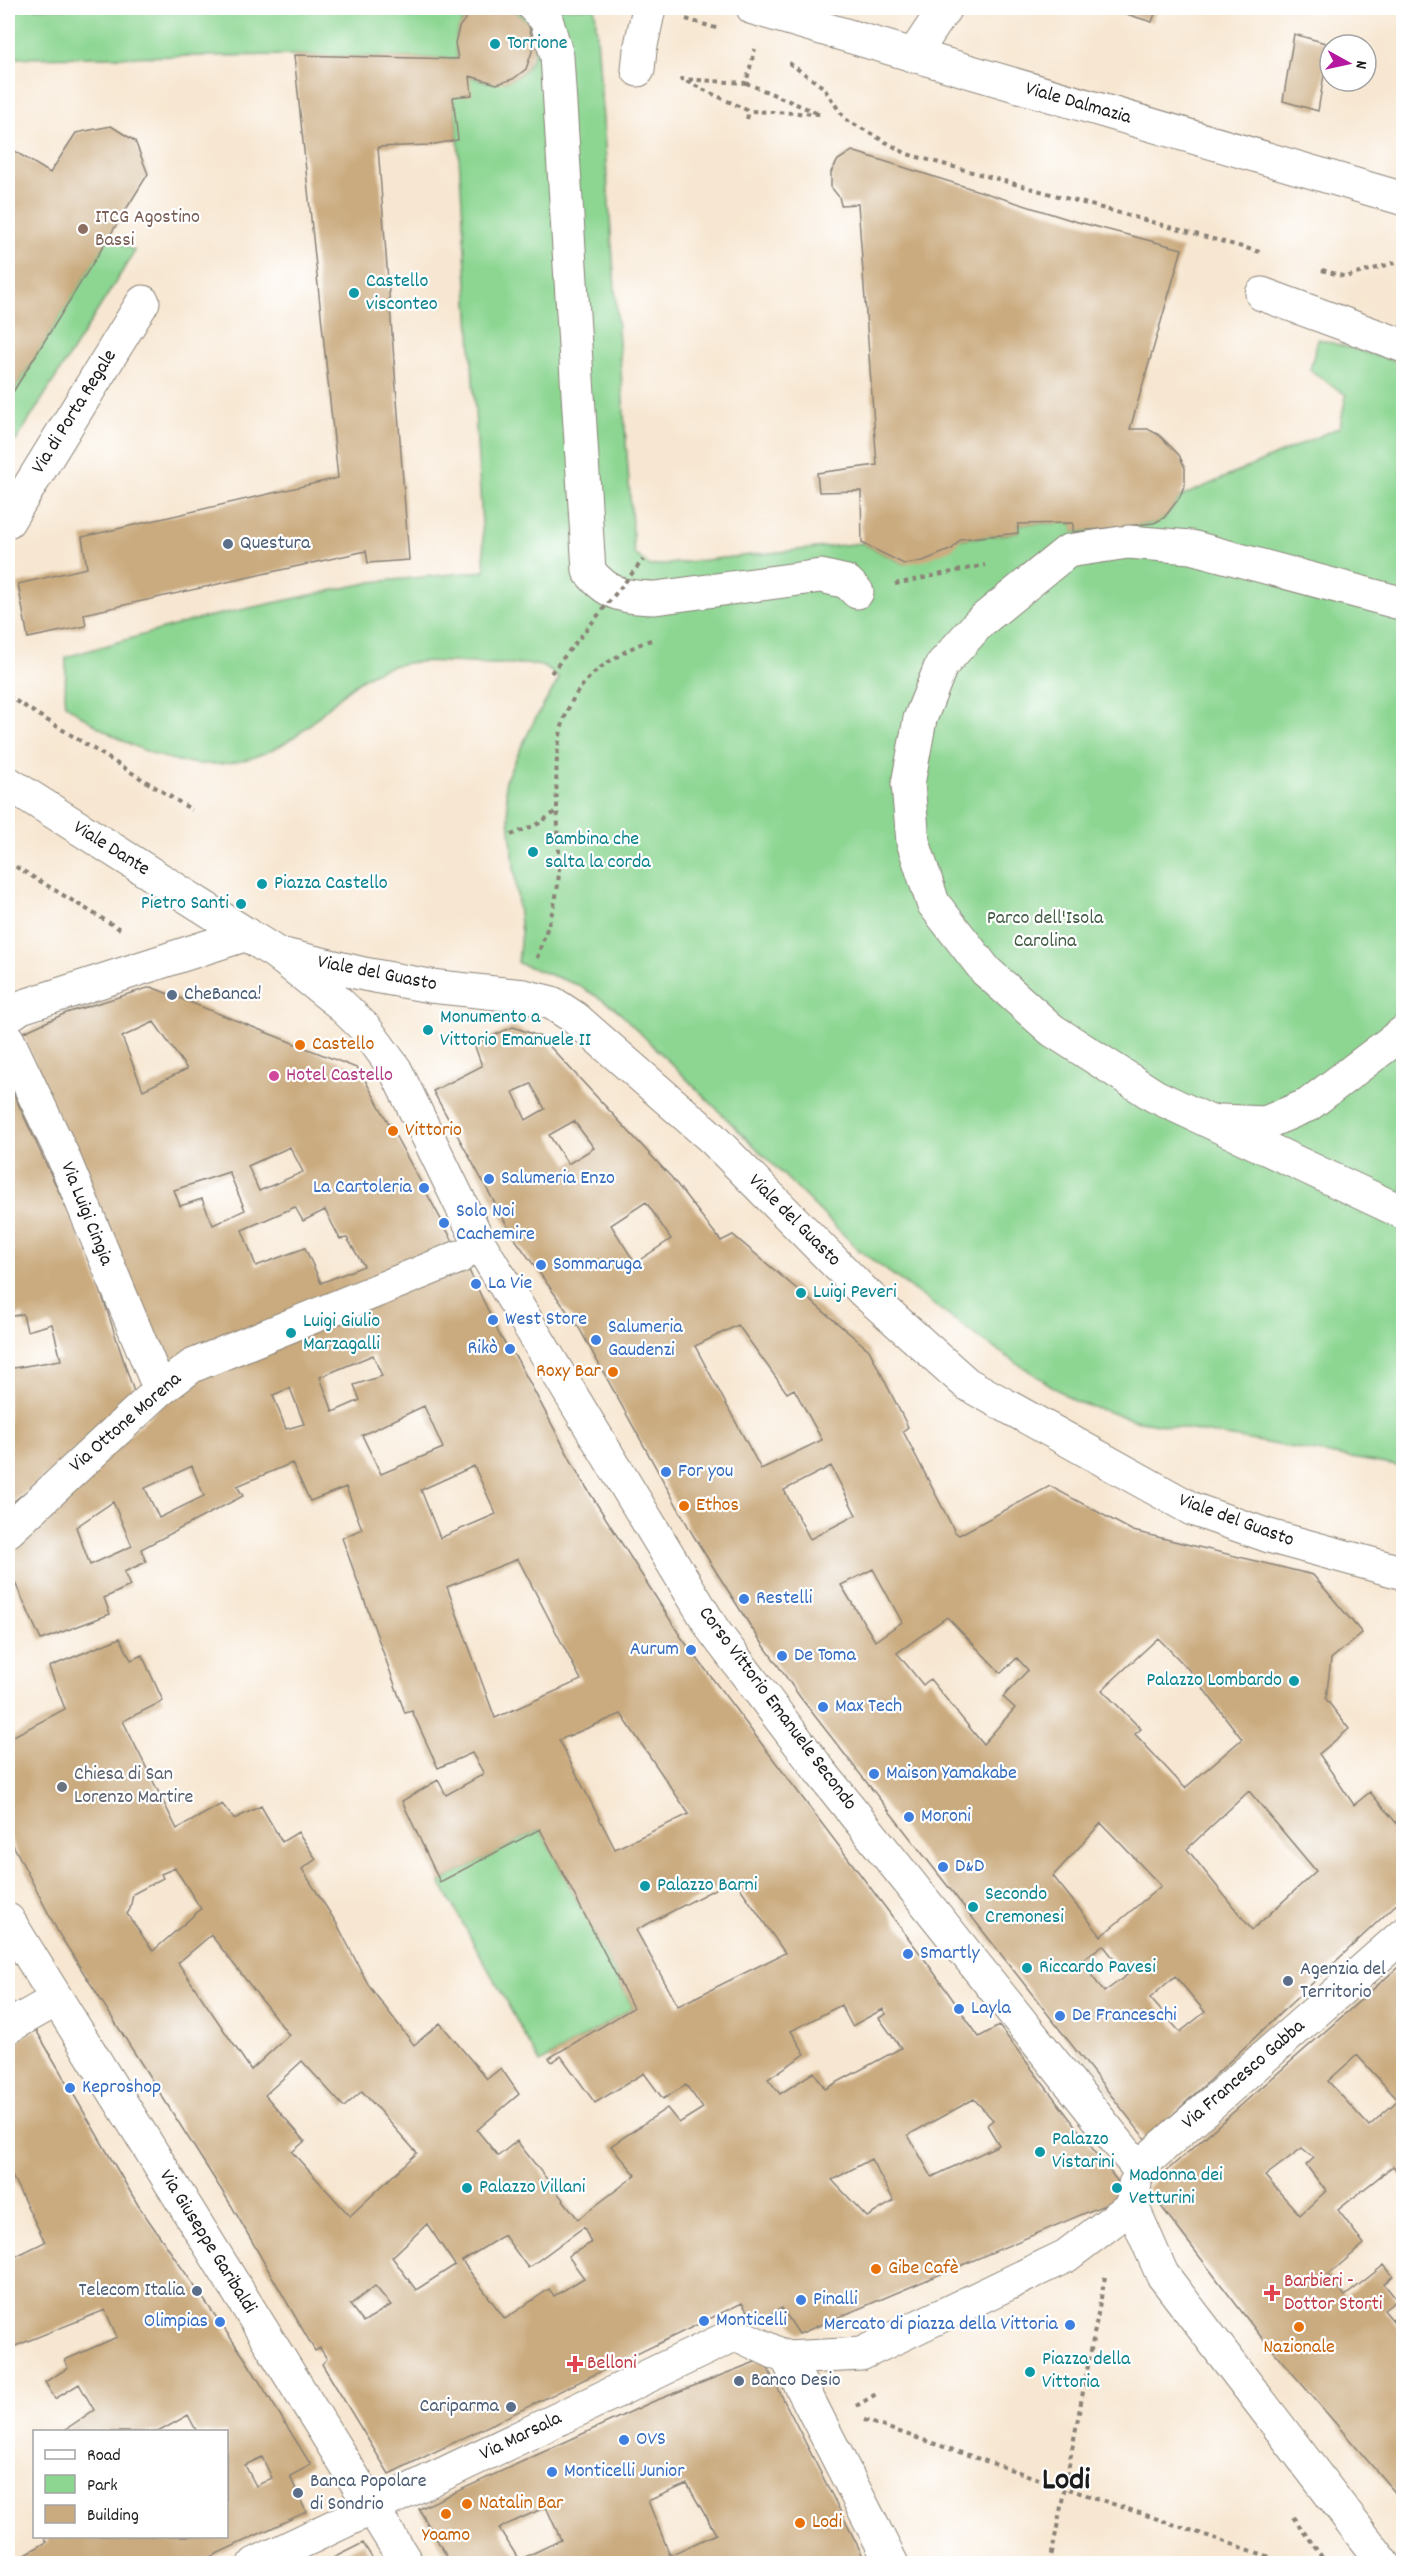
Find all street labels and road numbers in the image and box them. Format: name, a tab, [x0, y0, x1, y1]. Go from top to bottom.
street label: Viale Dalmazia	[1022, 76, 1135, 133]
street label: Via di Porta Regale	[26, 344, 125, 480]
street label: Viale Dante	[67, 814, 155, 884]
street label: Viale del Guasto	[315, 949, 439, 999]
street label: Via Luigi Cingia	[53, 1158, 120, 1270]
street label: Viale del Guasto	[741, 1168, 847, 1274]
street label: Via Ottone Morena	[64, 1366, 189, 1480]
street label: Viale del Guasto	[1174, 1487, 1298, 1555]
street label: Corso Vittorio Emanuele Secondo	[691, 1601, 863, 1817]
street label: Via Francesco Gabba	[1176, 2013, 1312, 2136]
street label: Via Giuseppe Garibaldi	[151, 2165, 263, 2320]
street label: Via Marsala	[475, 2405, 567, 2469]

